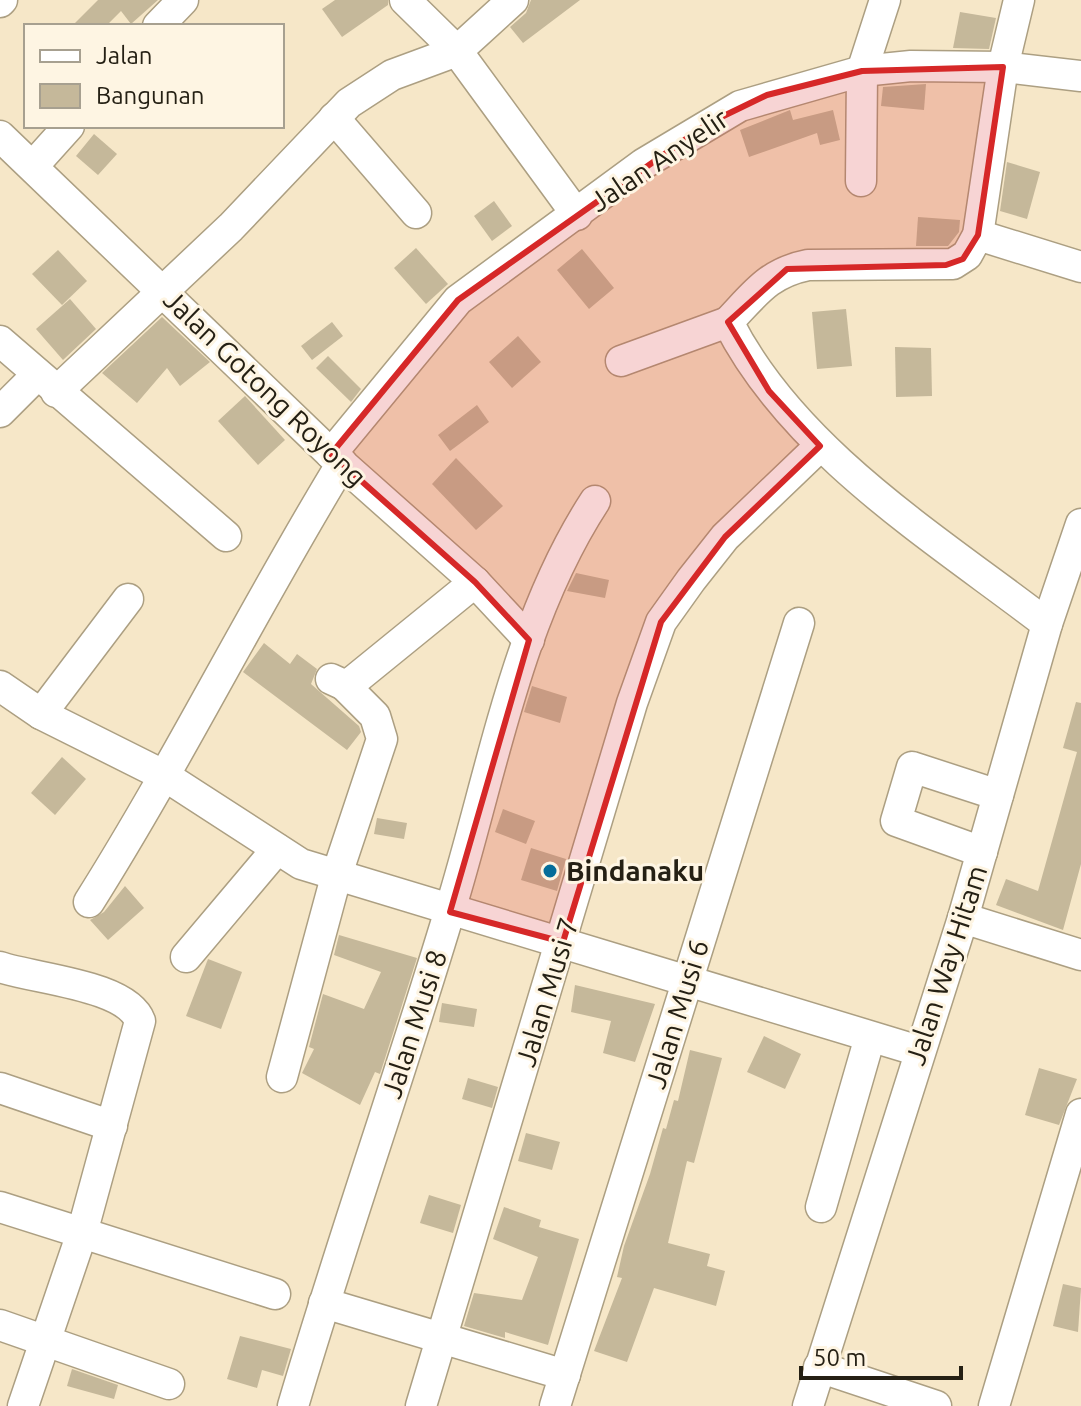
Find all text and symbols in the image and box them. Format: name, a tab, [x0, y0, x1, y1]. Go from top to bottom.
legend	[24, 24, 284, 128]
text: Jalan	[96, 42, 153, 69]
text: Bangunan	[96, 82, 205, 109]
street label: Jalan Anyelir	[584, 102, 734, 217]
street label: Jalan Gotong Royong	[158, 283, 373, 492]
place label: Bindanaku	[566, 855, 704, 886]
street label: Jalan Way Hitam	[899, 861, 992, 1068]
marker: Bindanaku	[541, 862, 559, 880]
street label: Jalan Musi 7	[509, 914, 584, 1070]
street label: Jalan Musi 6	[639, 936, 714, 1092]
street label: Jalan Musi 8	[375, 946, 452, 1102]
scale bar	[801, 1330, 961, 1380]
text: 50 m	[813, 1344, 866, 1371]

